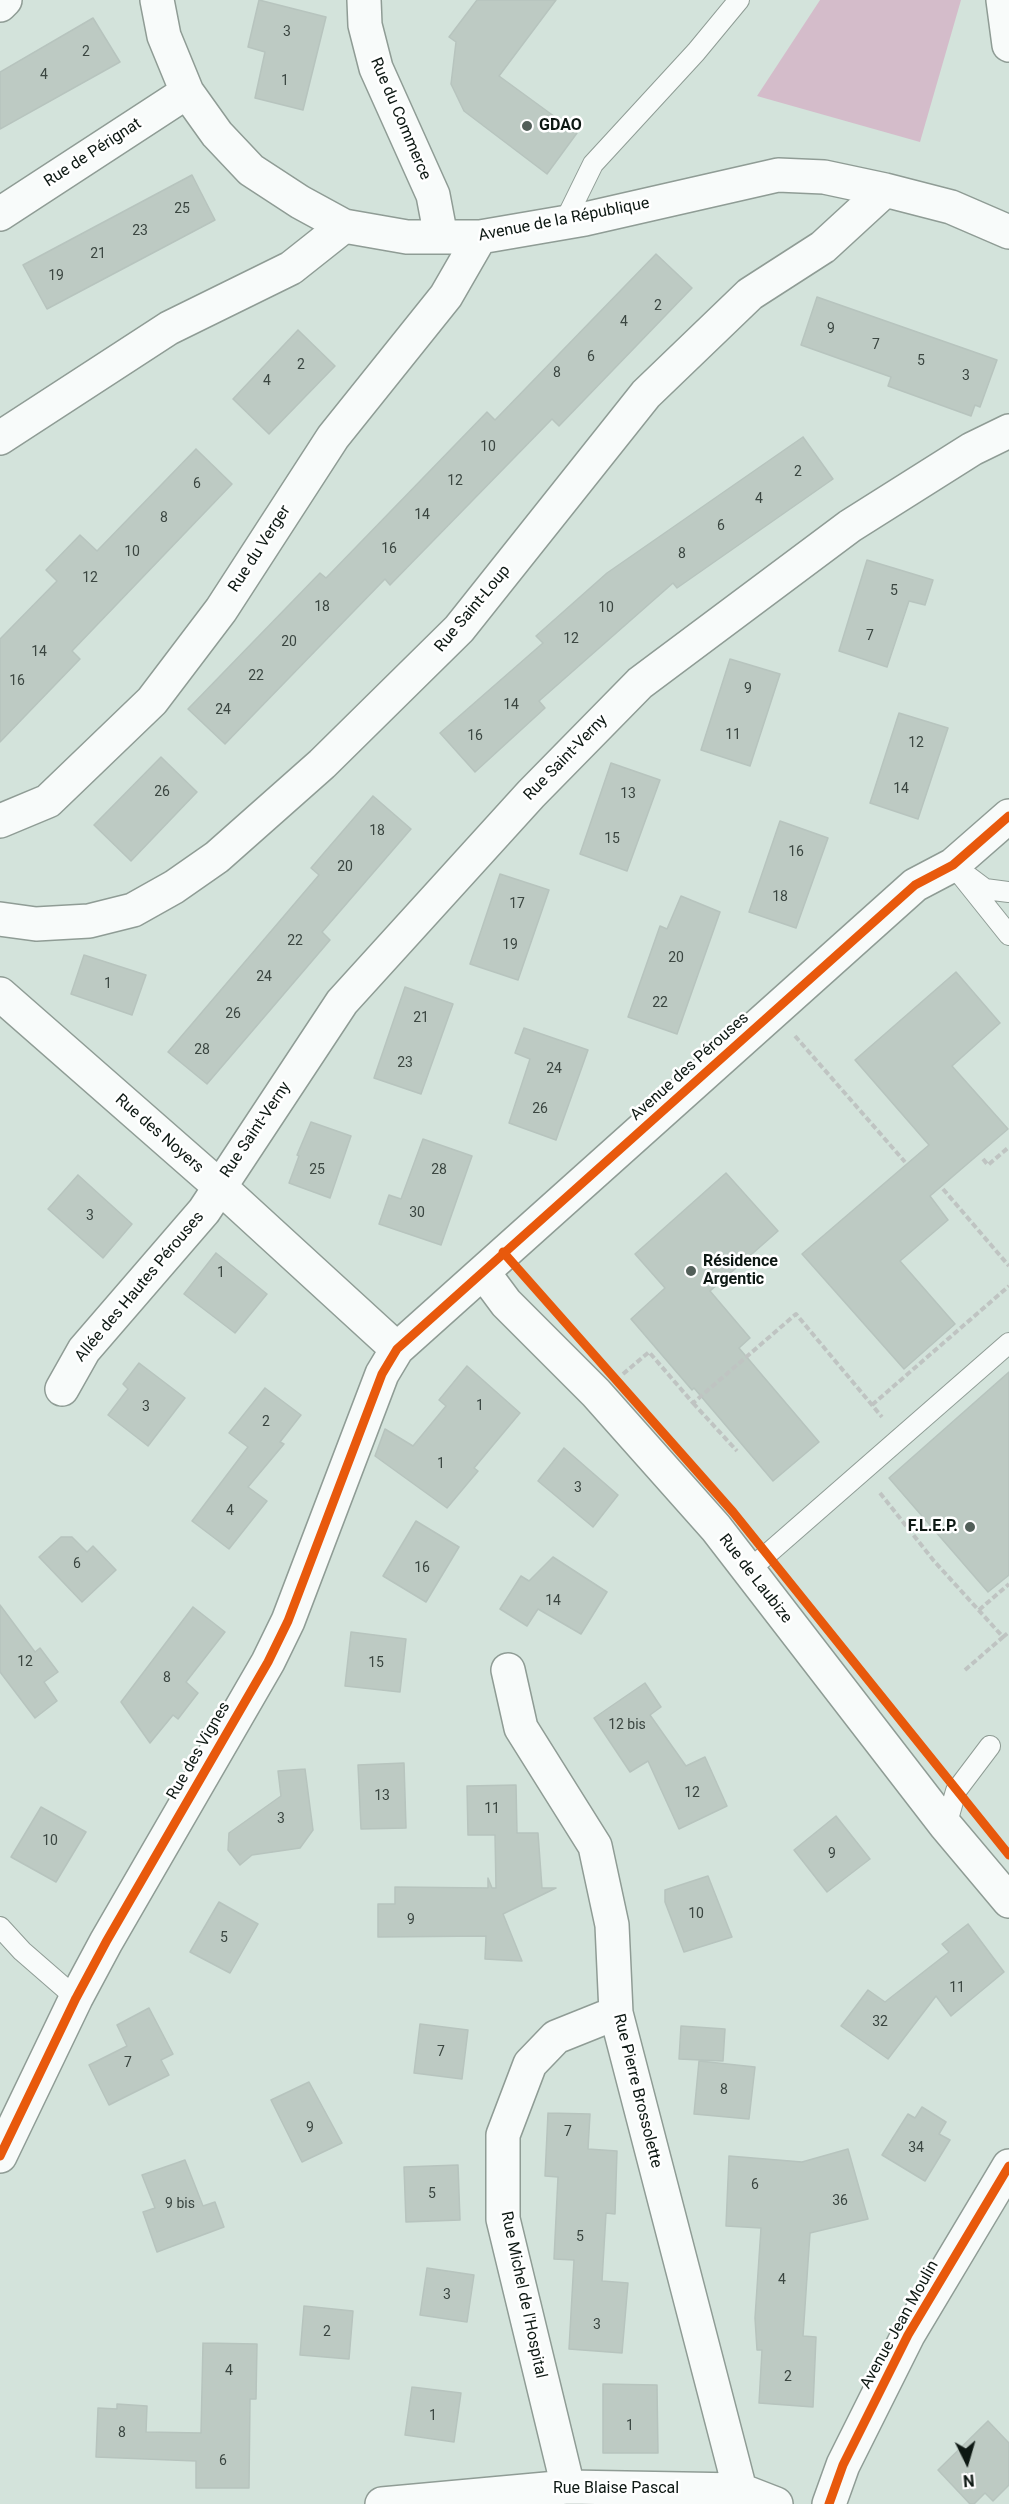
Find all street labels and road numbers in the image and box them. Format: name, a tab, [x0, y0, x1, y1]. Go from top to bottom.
street label: Rue du Commerce	[366, 55, 434, 183]
street label: Rue de Pérignat	[41, 114, 145, 192]
street label: Avenue de la République	[477, 194, 651, 246]
street label: Rue du Verger	[225, 502, 295, 596]
street label: Rue Saint-Loup	[431, 562, 515, 656]
street label: Rue Saint-Verny	[520, 711, 612, 805]
street label: Avenue des Pérouses	[627, 1009, 753, 1125]
street label: Rue Saint-Verny	[217, 1078, 295, 1182]
street label: Rue des Noyers	[111, 1090, 207, 1178]
street label: Allée des Hautes Pérouses	[71, 1208, 209, 1366]
street label: Rue de Laubize	[714, 1531, 796, 1627]
street label: Rue des Vignes	[163, 1699, 235, 1803]
street label: Rue Pierre Brossolette	[609, 2012, 665, 2170]
street label: Rue Michel de l'Hospital	[496, 2210, 550, 2380]
street label: Avenue Jean Moulin	[857, 2258, 943, 2392]
street label: Rue Blaise Pascal	[553, 2479, 679, 2499]

